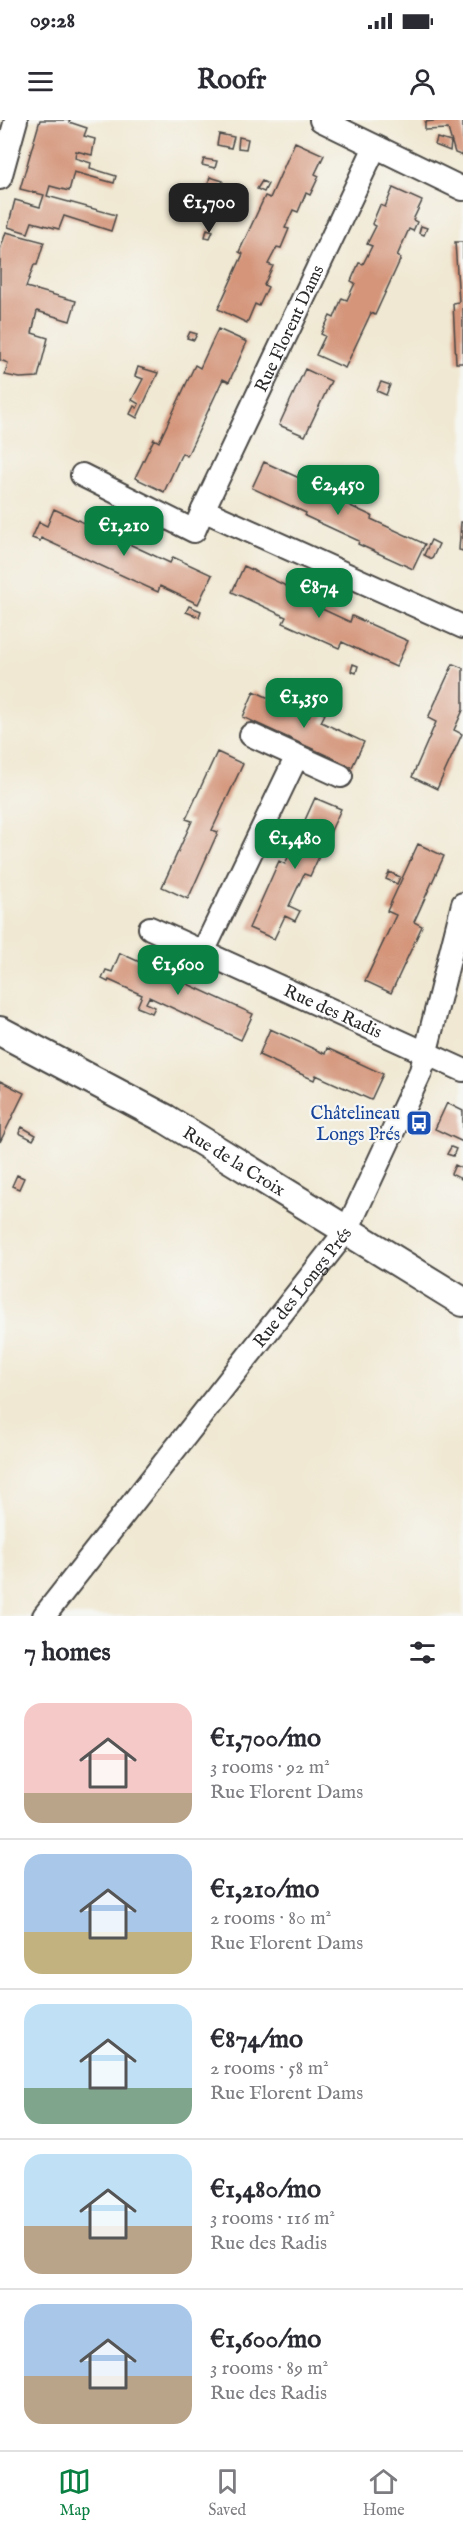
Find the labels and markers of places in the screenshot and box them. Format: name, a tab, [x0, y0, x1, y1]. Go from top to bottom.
pin: €1,700	[160, 183, 258, 234]
pin: €2,450	[289, 465, 387, 516]
pin: €1,210	[75, 506, 173, 557]
pin: €874	[283, 568, 355, 619]
pin: €1,350	[255, 678, 353, 729]
pin: €1,480	[246, 819, 344, 870]
pin: €1,600	[129, 945, 227, 996]
place label: Châtelineau Longs Prés	[311, 1103, 400, 1147]
bus stop icon: Châtelineau Longs Prés	[404, 1108, 434, 1138]

